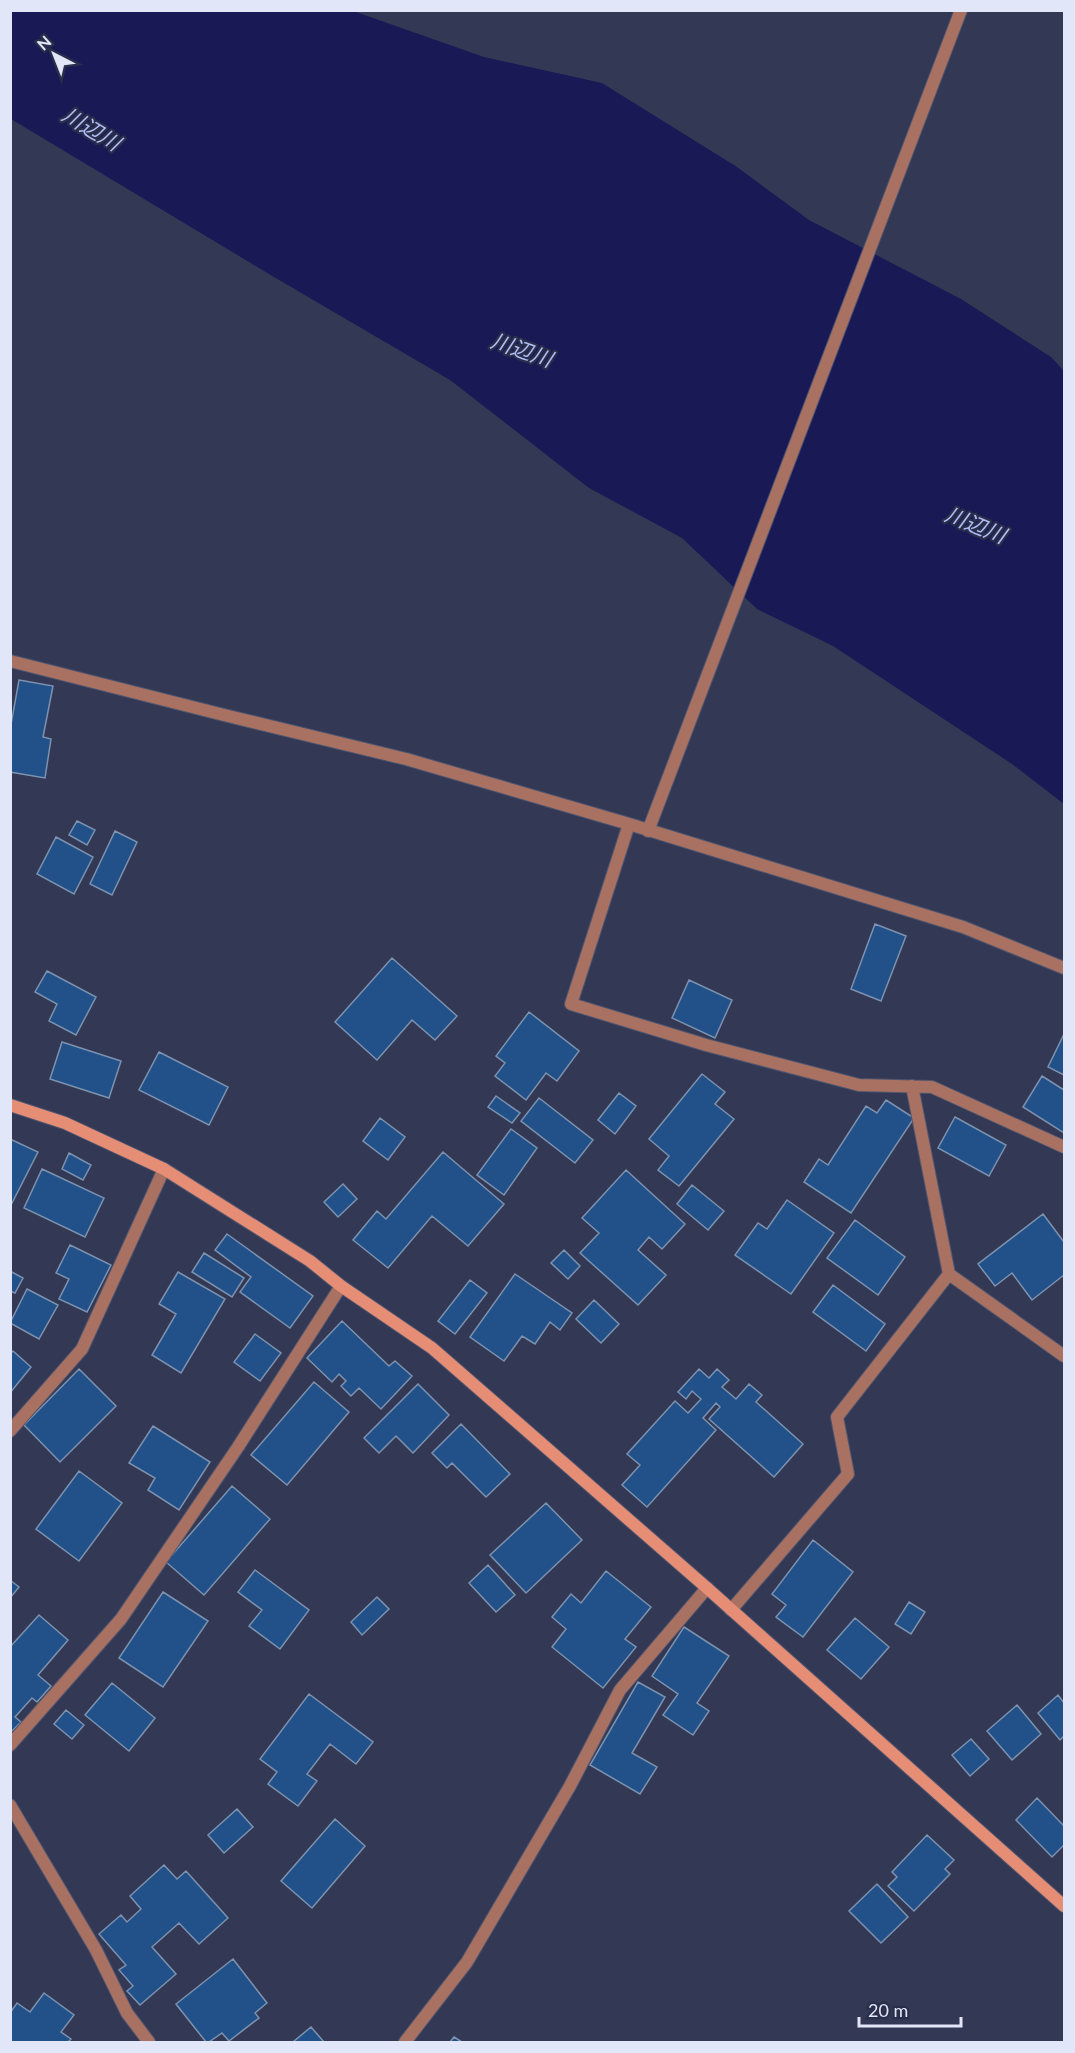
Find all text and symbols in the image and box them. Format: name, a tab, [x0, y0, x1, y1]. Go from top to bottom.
north arrow	[24, 24, 84, 84]
text: N	[33, 31, 55, 54]
water label: 川辺川	[59, 101, 127, 156]
water label: 川辺川	[488, 327, 558, 372]
water label: 川辺川	[942, 501, 1012, 548]
scale bar	[859, 1990, 961, 2028]
text: 20 m	[868, 1999, 908, 2021]

